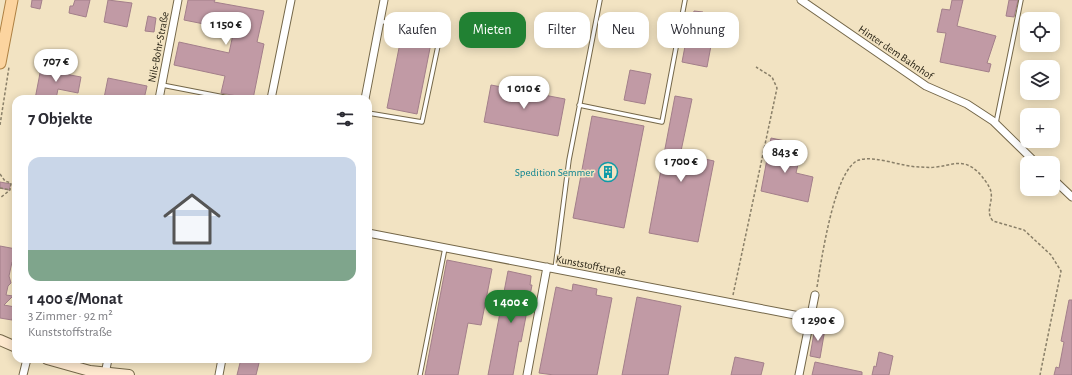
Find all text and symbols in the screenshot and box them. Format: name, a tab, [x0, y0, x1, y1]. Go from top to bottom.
street label: Nils-Bohr-Straße	[146, 11, 171, 83]
pin: 1 150 €	[189, 12, 263, 46]
chip: Kaufen	[384, 12, 451, 48]
chip: Mieten	[459, 12, 526, 48]
chip: Filter	[534, 12, 590, 48]
chip: Neu	[598, 12, 649, 48]
chip: Wohnung	[657, 12, 739, 48]
map controls	[1020, 12, 1060, 196]
button: locate	[1020, 12, 1060, 52]
text: 1 150 €	[210, 18, 242, 31]
street label: Hinter dem Bahnhof	[856, 23, 936, 82]
pin: 707 €	[28, 49, 84, 83]
text: 707 €	[43, 55, 69, 68]
button: layers	[1020, 60, 1060, 100]
pin: 1 010 €	[487, 76, 561, 110]
text: 1 010 €	[508, 82, 540, 95]
icon: filters	[334, 108, 356, 130]
button: +	[1020, 108, 1060, 148]
text: 7 Objekte	[28, 110, 93, 127]
pin: 843 €	[757, 140, 813, 174]
text: 843 €	[772, 146, 798, 159]
pin: 1 700 €	[644, 149, 718, 183]
text: 1 700 €	[664, 155, 698, 168]
button: −	[1020, 156, 1060, 196]
building icon: Spedition Semmer	[597, 161, 619, 183]
place label: Spedition Semmer	[515, 167, 594, 178]
icon: home	[156, 183, 228, 255]
street label: Kunststoffstraße	[555, 253, 627, 278]
text: 1 400 €/Monat	[28, 290, 123, 307]
pin: 1 400 €	[474, 290, 548, 324]
text: 1 400 €	[494, 296, 528, 309]
pin: 1 290 €	[781, 308, 855, 342]
text: 3 Zimmer · 92 m²	[28, 310, 113, 323]
text: 1 290 €	[801, 314, 835, 327]
text: Kunststoffstraße	[28, 326, 112, 339]

